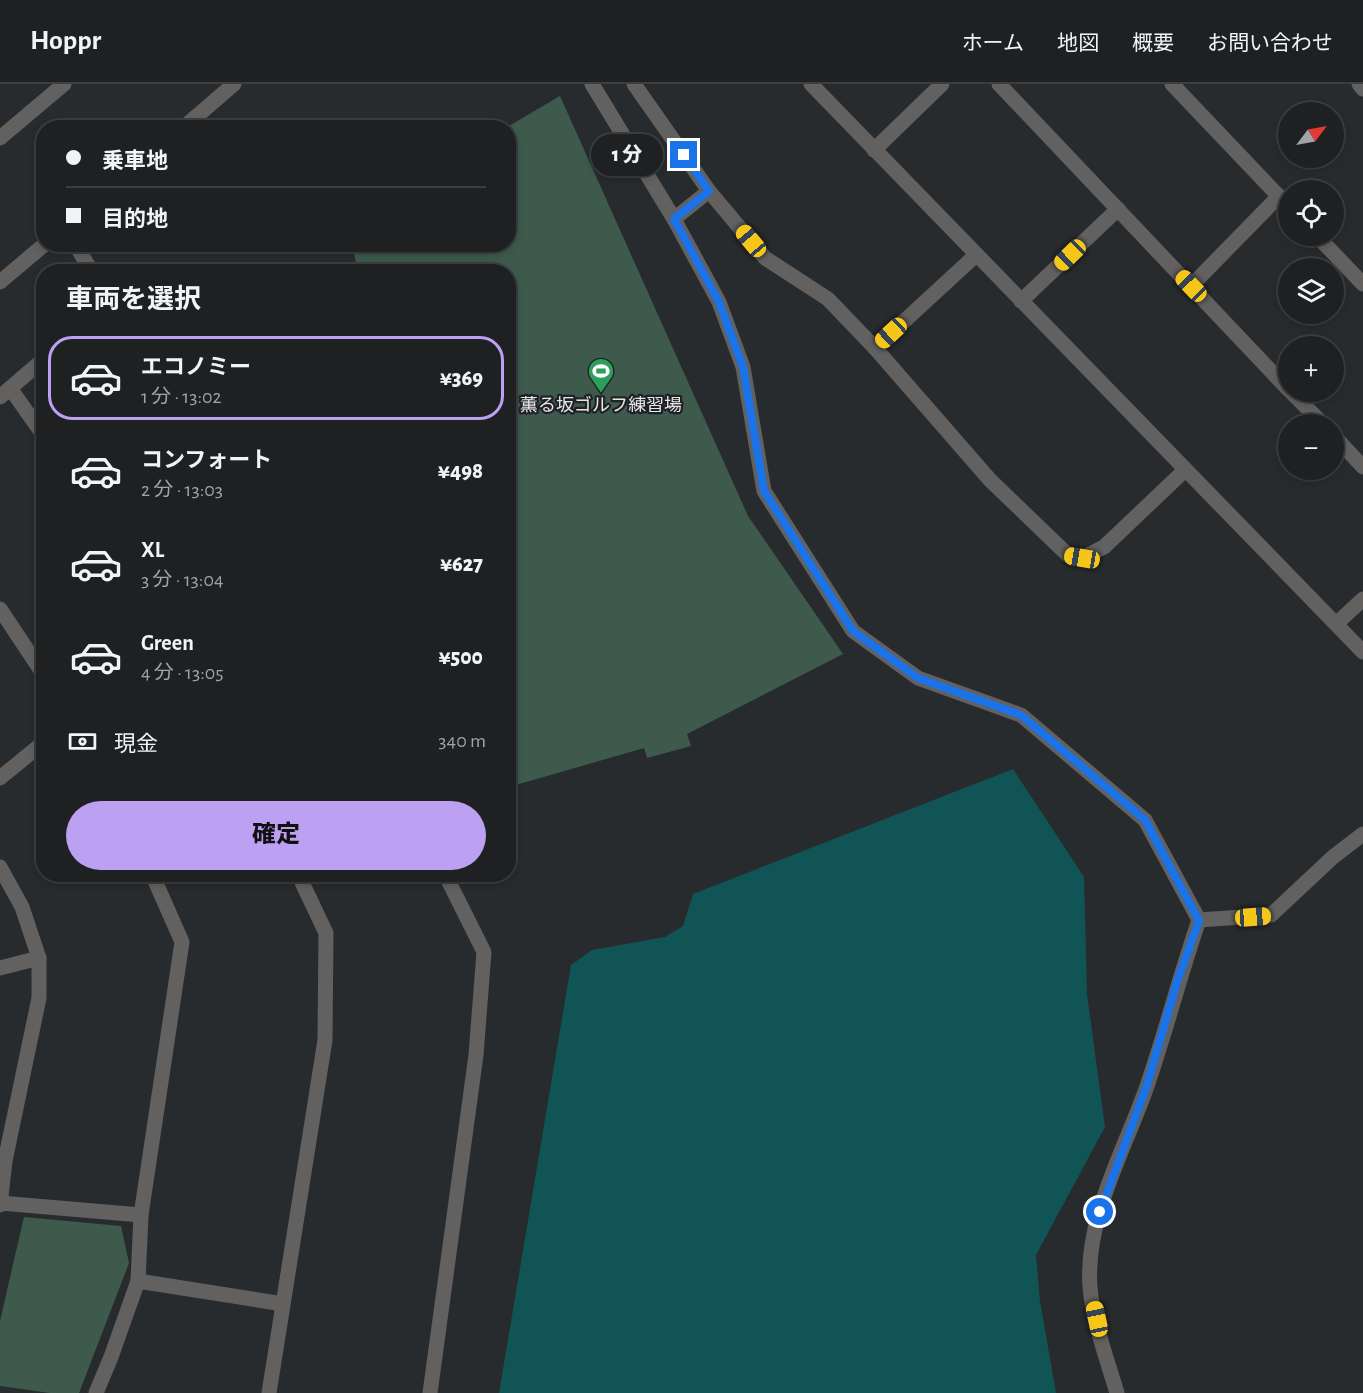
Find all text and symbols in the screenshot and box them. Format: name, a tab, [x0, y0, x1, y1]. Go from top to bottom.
text: Hoppr	[30, 27, 101, 55]
text: ホーム	[962, 33, 1024, 54]
text: 地図	[1057, 33, 1099, 54]
text: 概要	[1132, 33, 1174, 54]
text: お問い合わせ	[1207, 33, 1333, 54]
north arrow	[1278, 102, 1344, 168]
map controls	[1278, 102, 1344, 480]
callout: 1 分	[591, 134, 663, 176]
route end	[670, 141, 697, 168]
text: 1 分	[612, 145, 642, 165]
text: 乗車地	[102, 150, 168, 172]
button: locate	[1278, 180, 1344, 246]
text: 目的地	[102, 208, 168, 230]
car	[733, 221, 769, 261]
car	[1051, 236, 1089, 274]
button: layers	[1278, 258, 1344, 324]
car	[1172, 267, 1210, 305]
text: 車両を選択	[66, 286, 201, 313]
car	[872, 314, 910, 352]
button: +	[1278, 336, 1344, 402]
icon: car	[69, 351, 123, 405]
text: エコノミー	[141, 356, 251, 378]
sports icon: 薫る坂ゴルフ練習場	[586, 356, 616, 394]
text: ¥369	[440, 367, 483, 389]
text: 1 分 · 13:02	[141, 387, 222, 407]
place label: 薫る坂ゴルフ練習場	[520, 395, 682, 415]
button: −	[1278, 414, 1344, 480]
icon: car	[69, 444, 123, 498]
text: コンフォート	[141, 449, 272, 471]
text: ¥498	[438, 460, 483, 482]
text: 2 分 · 13:03	[141, 480, 223, 500]
icon: car	[69, 537, 123, 591]
text: XL	[141, 539, 164, 561]
car	[1063, 546, 1101, 570]
text: ¥627	[440, 553, 483, 575]
text: 3 分 · 13:04	[141, 570, 224, 590]
icon: car	[69, 630, 123, 684]
text: Green	[141, 632, 194, 654]
text: ¥500	[439, 646, 483, 668]
text: 4 分 · 13:05	[141, 663, 224, 683]
icon: cash	[66, 725, 99, 758]
text: 340 m	[438, 731, 486, 751]
text: 現金	[114, 733, 158, 755]
button: 確定	[66, 801, 486, 870]
car	[1234, 907, 1272, 927]
route start	[1086, 1198, 1113, 1225]
car	[1084, 1300, 1110, 1338]

